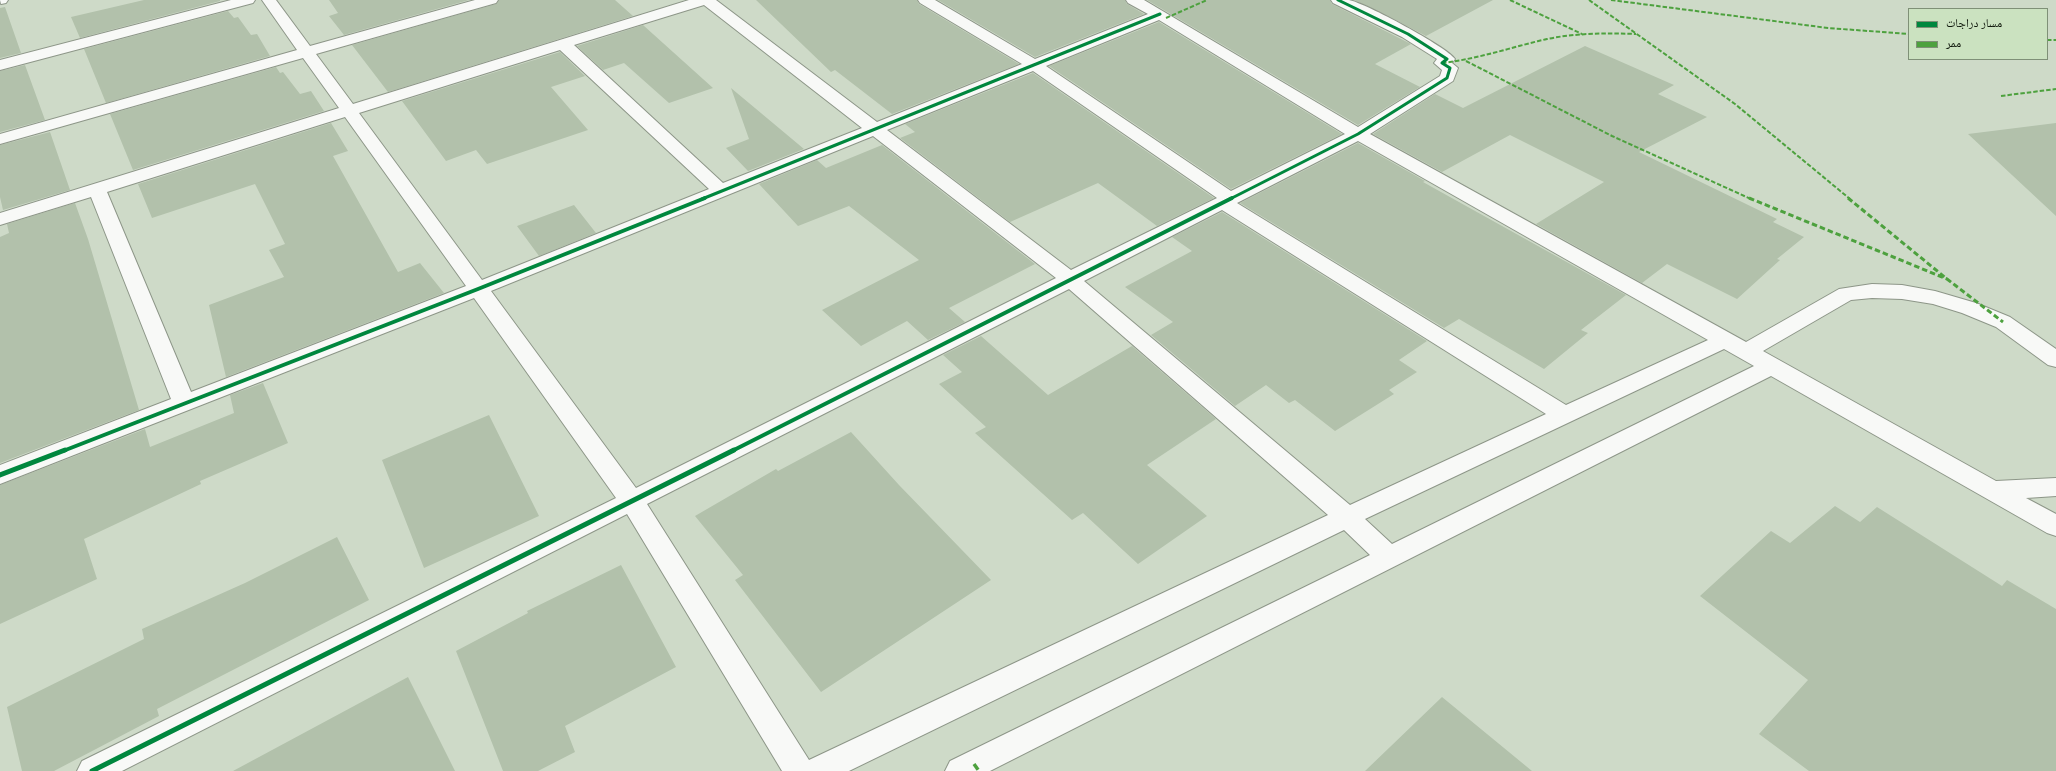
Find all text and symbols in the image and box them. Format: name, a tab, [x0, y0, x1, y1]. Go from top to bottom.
legend	[1908, 8, 2048, 60]
text: مسار دراجات	[1946, 16, 2002, 30]
text: ممر	[1946, 36, 1961, 50]

